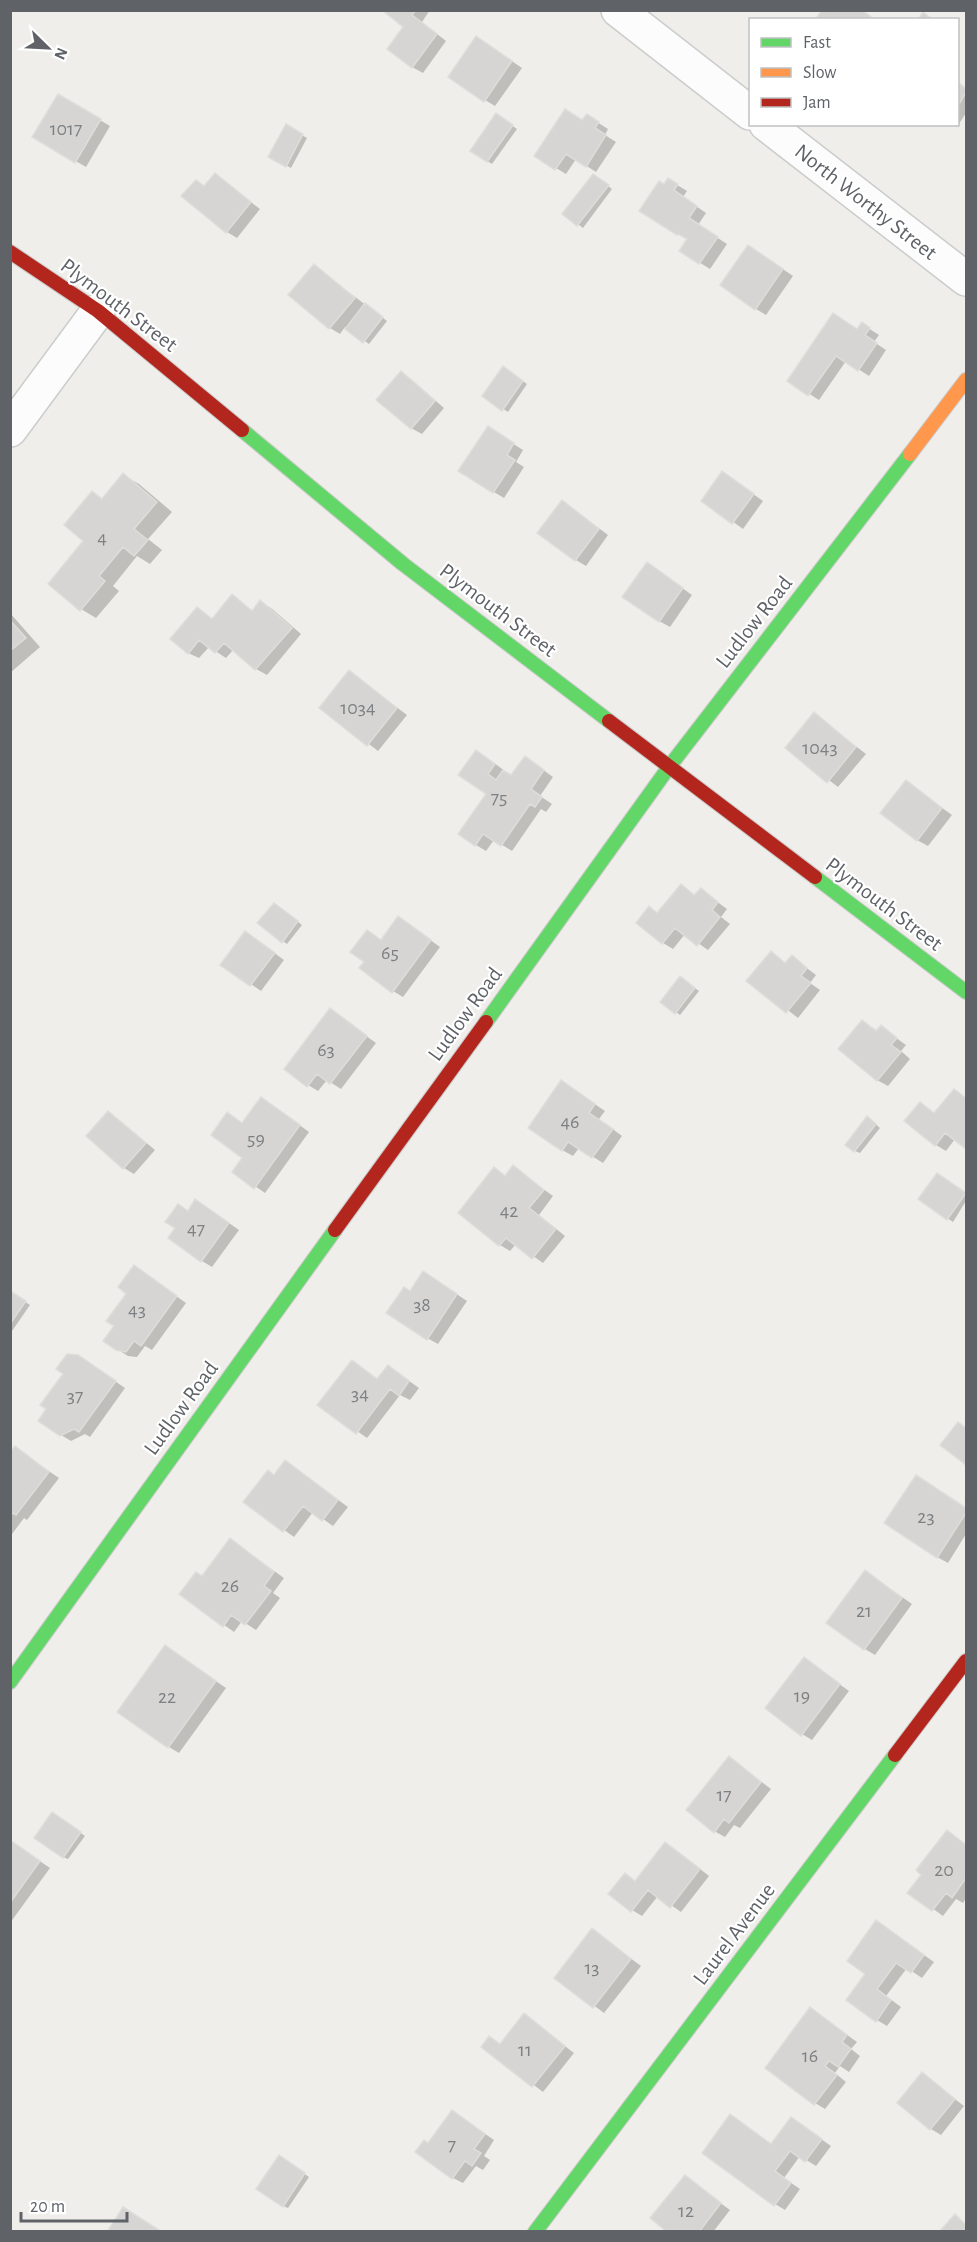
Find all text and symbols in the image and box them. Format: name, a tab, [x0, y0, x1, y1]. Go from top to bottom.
north arrow	[18, 18, 78, 78]
legend	[749, 18, 959, 126]
text: Fast	[803, 34, 831, 52]
text: N	[51, 45, 70, 62]
text: Slow	[803, 64, 836, 82]
text: Jam	[803, 94, 831, 112]
house number: 1017	[50, 119, 82, 139]
street label: North Worthy Street	[791, 140, 941, 264]
street label: Plymouth Street	[57, 254, 181, 356]
house number: 4	[97, 528, 107, 548]
street label: Plymouth Street	[436, 559, 560, 661]
street label: Ludlow Road	[712, 572, 796, 672]
house number: 1034	[340, 698, 376, 718]
house number: 1043	[802, 738, 838, 758]
house number: 75	[491, 788, 507, 808]
street label: Plymouth Street	[822, 853, 946, 955]
house number: 65	[381, 943, 399, 963]
street label: Ludlow Road	[424, 963, 506, 1065]
house number: 63	[317, 1040, 335, 1060]
house number: 46	[560, 1112, 580, 1132]
house number: 59	[247, 1129, 265, 1149]
house number: 42	[500, 1201, 518, 1221]
house number: 47	[187, 1219, 205, 1239]
house number: 38	[413, 1295, 431, 1315]
house number: 43	[128, 1300, 146, 1320]
street label: Ludlow Road	[140, 1357, 222, 1459]
house number: 34	[351, 1384, 369, 1404]
house number: 37	[67, 1386, 83, 1406]
house number: 23	[917, 1507, 935, 1527]
house number: 26	[221, 1576, 239, 1596]
house number: 21	[856, 1601, 872, 1621]
house number: 19	[794, 1686, 810, 1706]
house number: 22	[158, 1687, 176, 1707]
house number: 17	[716, 1785, 732, 1805]
house number: 20	[934, 1860, 954, 1880]
street label: Laurel Avenue	[689, 1879, 779, 1989]
house number: 13	[584, 1958, 600, 1978]
house number: 11	[518, 2040, 532, 2060]
house number: 16	[802, 2046, 818, 2066]
house number: 7	[448, 2135, 456, 2155]
scale bar	[21, 2185, 128, 2223]
text: 20 m	[30, 2198, 65, 2216]
house number: 12	[678, 2201, 694, 2221]

